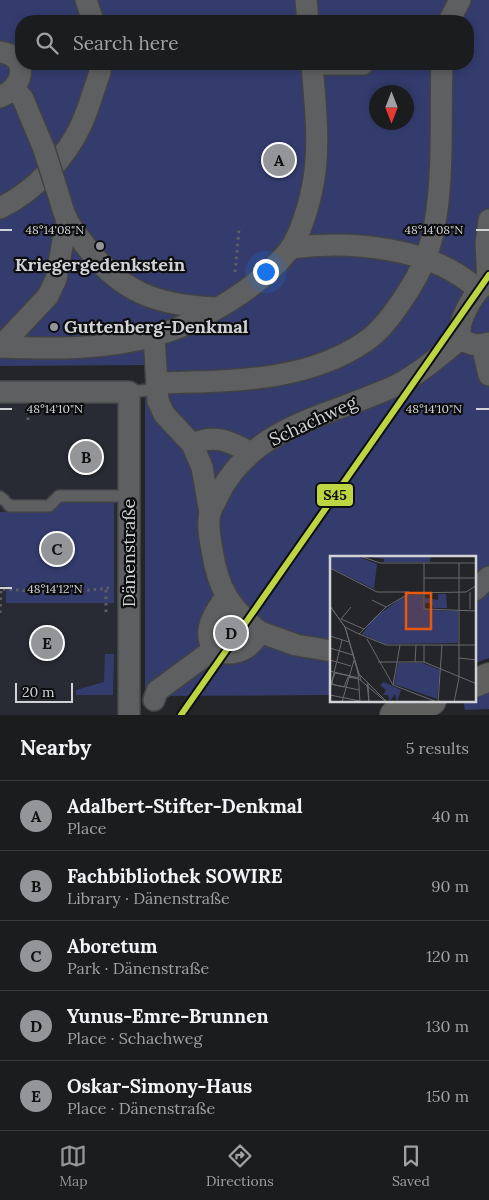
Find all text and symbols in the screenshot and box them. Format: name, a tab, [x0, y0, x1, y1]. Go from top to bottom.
search box	[15, 15, 474, 70]
icon: search	[33, 29, 61, 57]
text: Search here	[73, 31, 179, 55]
north arrow	[369, 85, 414, 130]
pin: A	[263, 141, 295, 179]
text: 48°14'08"N	[26, 222, 84, 237]
text: 48°14'08"N	[405, 222, 463, 237]
marker: Kriegergedenkstein	[94, 240, 106, 252]
place label: Kriegergedenkstein	[15, 253, 186, 276]
your location	[253, 259, 279, 285]
place label: Guttenberg-Denkmal	[64, 315, 249, 338]
marker: Guttenberg-Denkmal	[48, 321, 60, 333]
street label: Schachweg	[265, 390, 361, 451]
text: 48°14'10"N	[27, 401, 83, 416]
text: 48°14'10"N	[406, 401, 462, 416]
pin: B	[70, 438, 102, 476]
line badge: S45	[316, 483, 354, 507]
text: S45	[323, 486, 347, 504]
street label: Dänenstraße	[117, 499, 140, 607]
pin: C	[41, 530, 73, 568]
inset map	[330, 556, 476, 702]
text: 48°14'12"N	[27, 581, 83, 596]
pin: D	[215, 614, 247, 652]
pin: E	[31, 624, 63, 662]
scale bar	[15, 680, 72, 703]
text: 20 m	[22, 683, 54, 701]
text: Nearby	[20, 734, 91, 761]
text: 5 results	[406, 738, 469, 758]
text: Adalbert-Stifter-Denkmal	[67, 794, 303, 818]
text: A	[31, 806, 41, 826]
text: 40 m	[432, 806, 469, 826]
text: Place	[67, 818, 106, 838]
text: Fachbibliothek SOWIRE	[67, 864, 283, 888]
text: B	[31, 876, 41, 896]
text: 90 m	[431, 876, 469, 896]
text: Library · Dänenstraße	[67, 888, 230, 908]
text: Aboretum	[67, 934, 158, 958]
text: C	[30, 946, 42, 966]
text: 120 m	[426, 946, 469, 966]
text: Park · Dänenstraße	[67, 958, 209, 978]
text: Yunus-Emre-Brunnen	[67, 1004, 269, 1028]
text: D	[30, 1016, 42, 1036]
text: 130 m	[426, 1016, 469, 1036]
text: Place · Schachweg	[67, 1028, 202, 1048]
text: Oskar-Simony-Haus	[67, 1074, 252, 1098]
text: E	[31, 1086, 41, 1106]
text: 150 m	[426, 1086, 469, 1106]
text: Place · Dänenstraße	[67, 1098, 215, 1118]
tab: Map	[59, 1142, 88, 1190]
tab: Directions	[206, 1142, 274, 1190]
tab: Saved	[392, 1142, 430, 1190]

